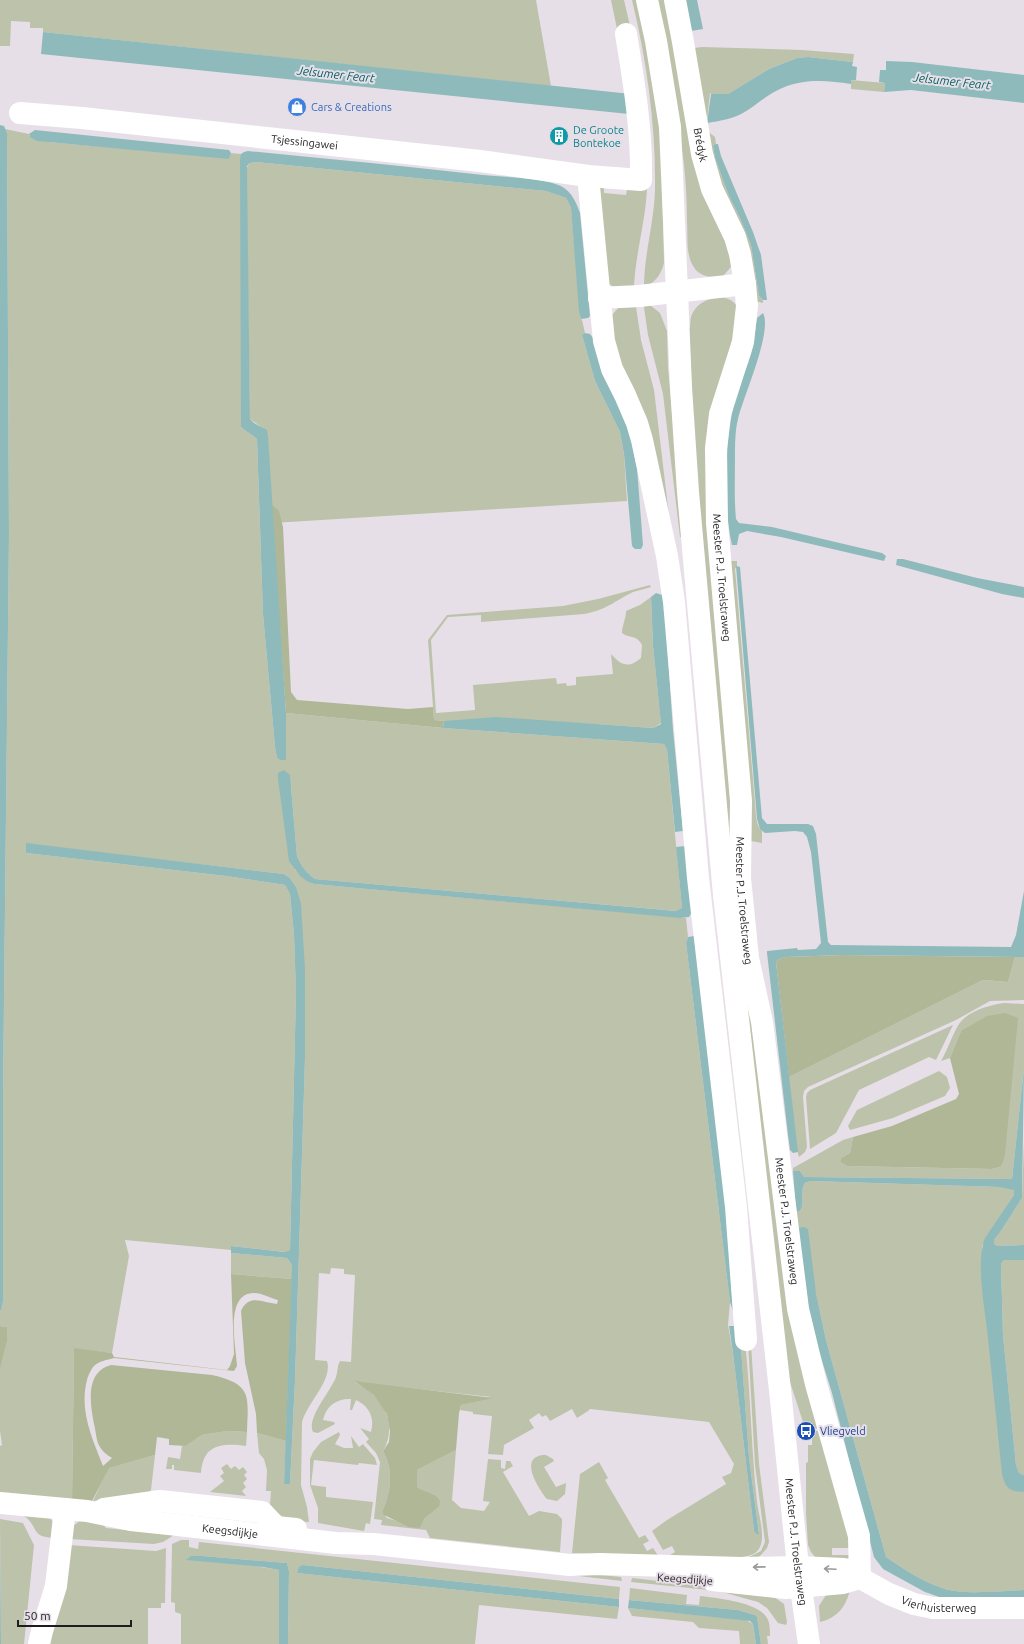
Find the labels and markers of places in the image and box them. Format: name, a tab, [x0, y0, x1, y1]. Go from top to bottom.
shop icon: Cars & Creations	[286, 96, 308, 118]
place label: Cars & Creations	[311, 101, 392, 113]
place label: De Groote Bontekoe	[573, 124, 624, 149]
building icon: De Groote Bontekoe	[548, 125, 570, 147]
bus stop icon: Vliegveld	[795, 1420, 817, 1442]
place label: Vliegveld	[820, 1425, 866, 1437]

